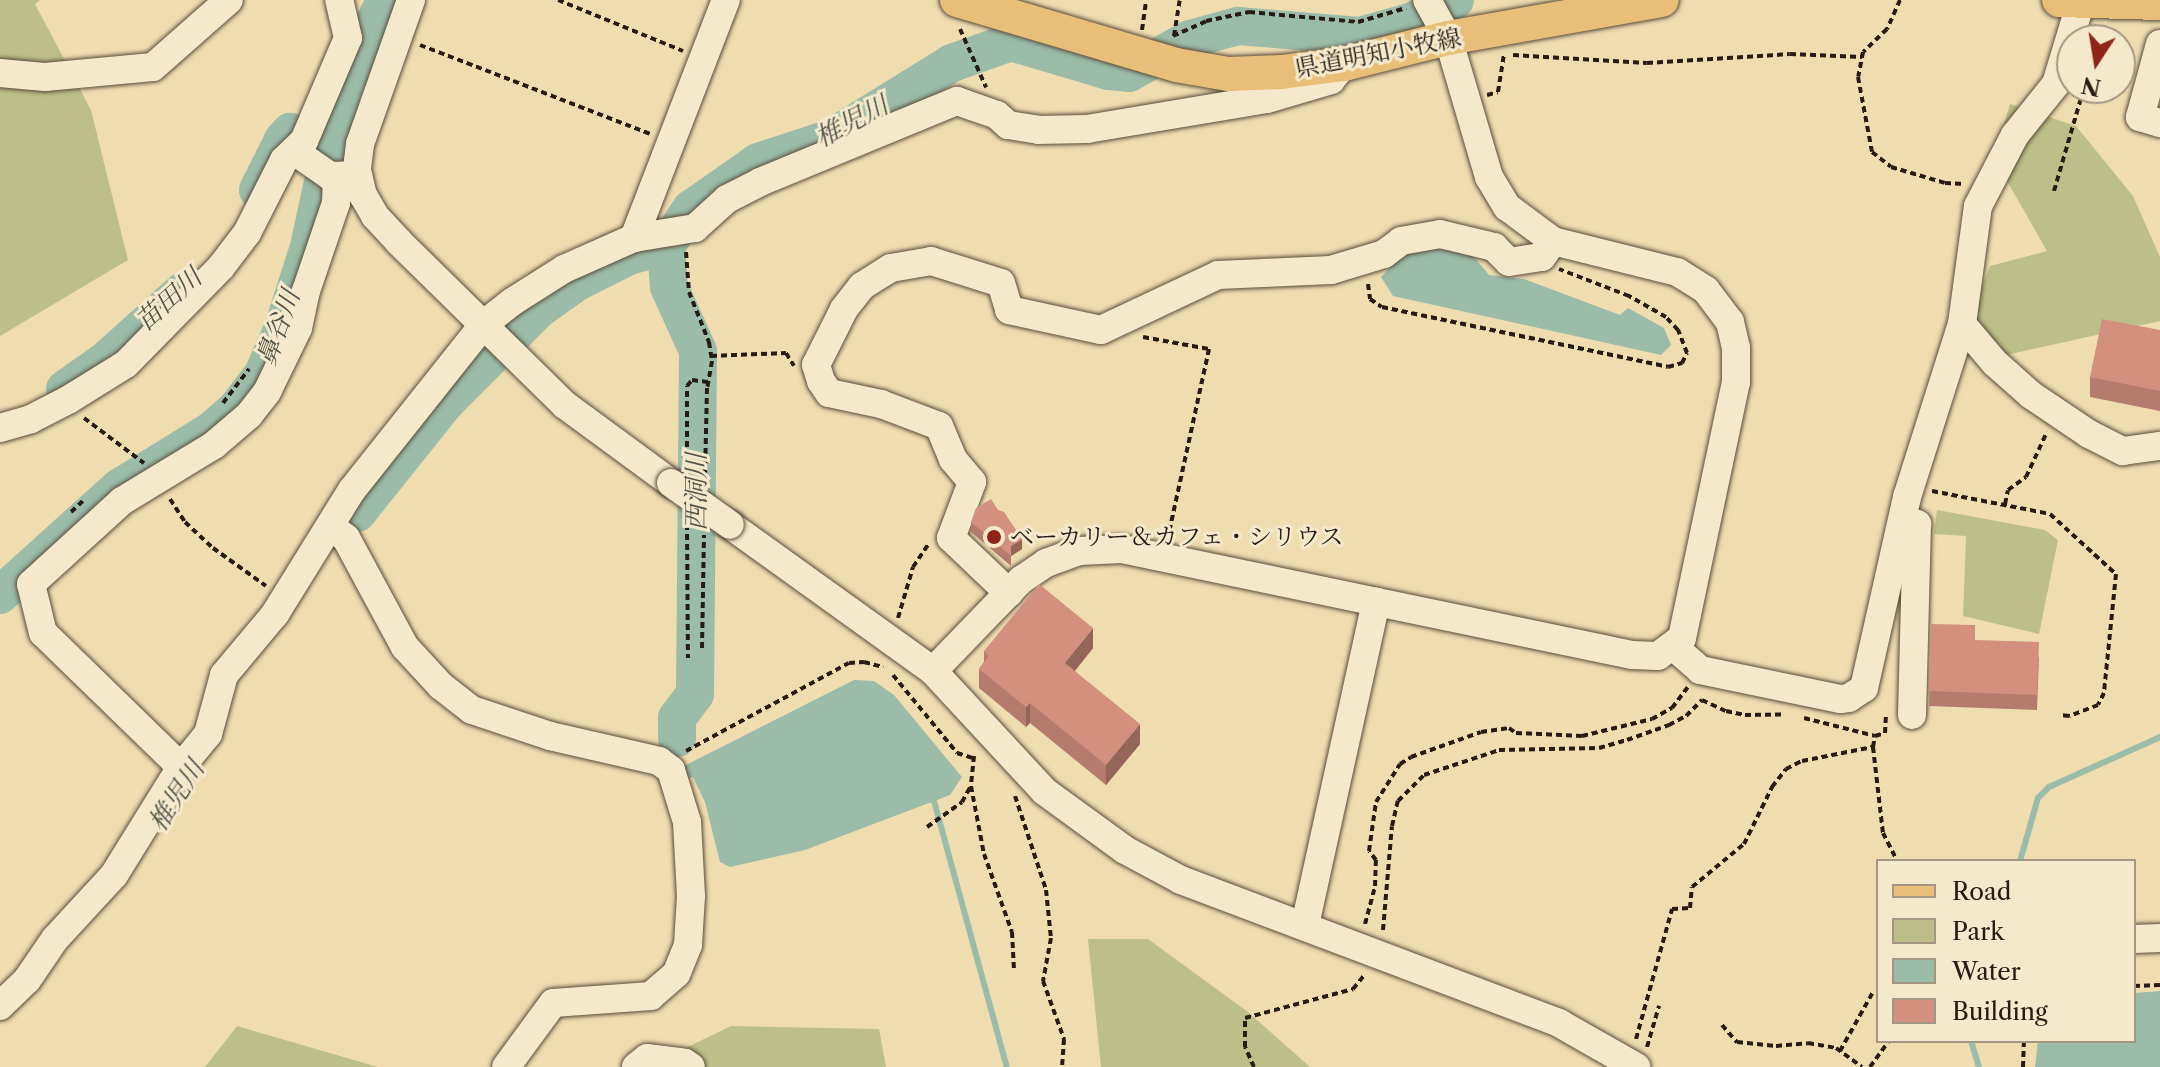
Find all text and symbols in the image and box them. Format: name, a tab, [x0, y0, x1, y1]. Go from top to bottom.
street label: 県道明知小牧線	[1293, 23, 1463, 83]
north arrow	[2056, 24, 2136, 104]
text: N	[2079, 71, 2103, 101]
water label: 椎児川	[810, 90, 894, 154]
water label: 苗田川	[130, 262, 208, 338]
water label: 鼻谷川	[251, 286, 307, 370]
water label: 西洞川	[681, 453, 713, 531]
place label: ベーカリー＆カフェ・シリウス	[1010, 523, 1346, 551]
marker: ベーカリー＆カフェ・シリウス	[985, 528, 1003, 546]
water label: 椎児川	[143, 755, 211, 837]
legend	[1876, 859, 2136, 1043]
text: Road	[1952, 877, 2011, 906]
text: Park	[1952, 917, 2004, 946]
text: Water	[1952, 957, 2021, 986]
text: Building	[1952, 997, 2048, 1026]

